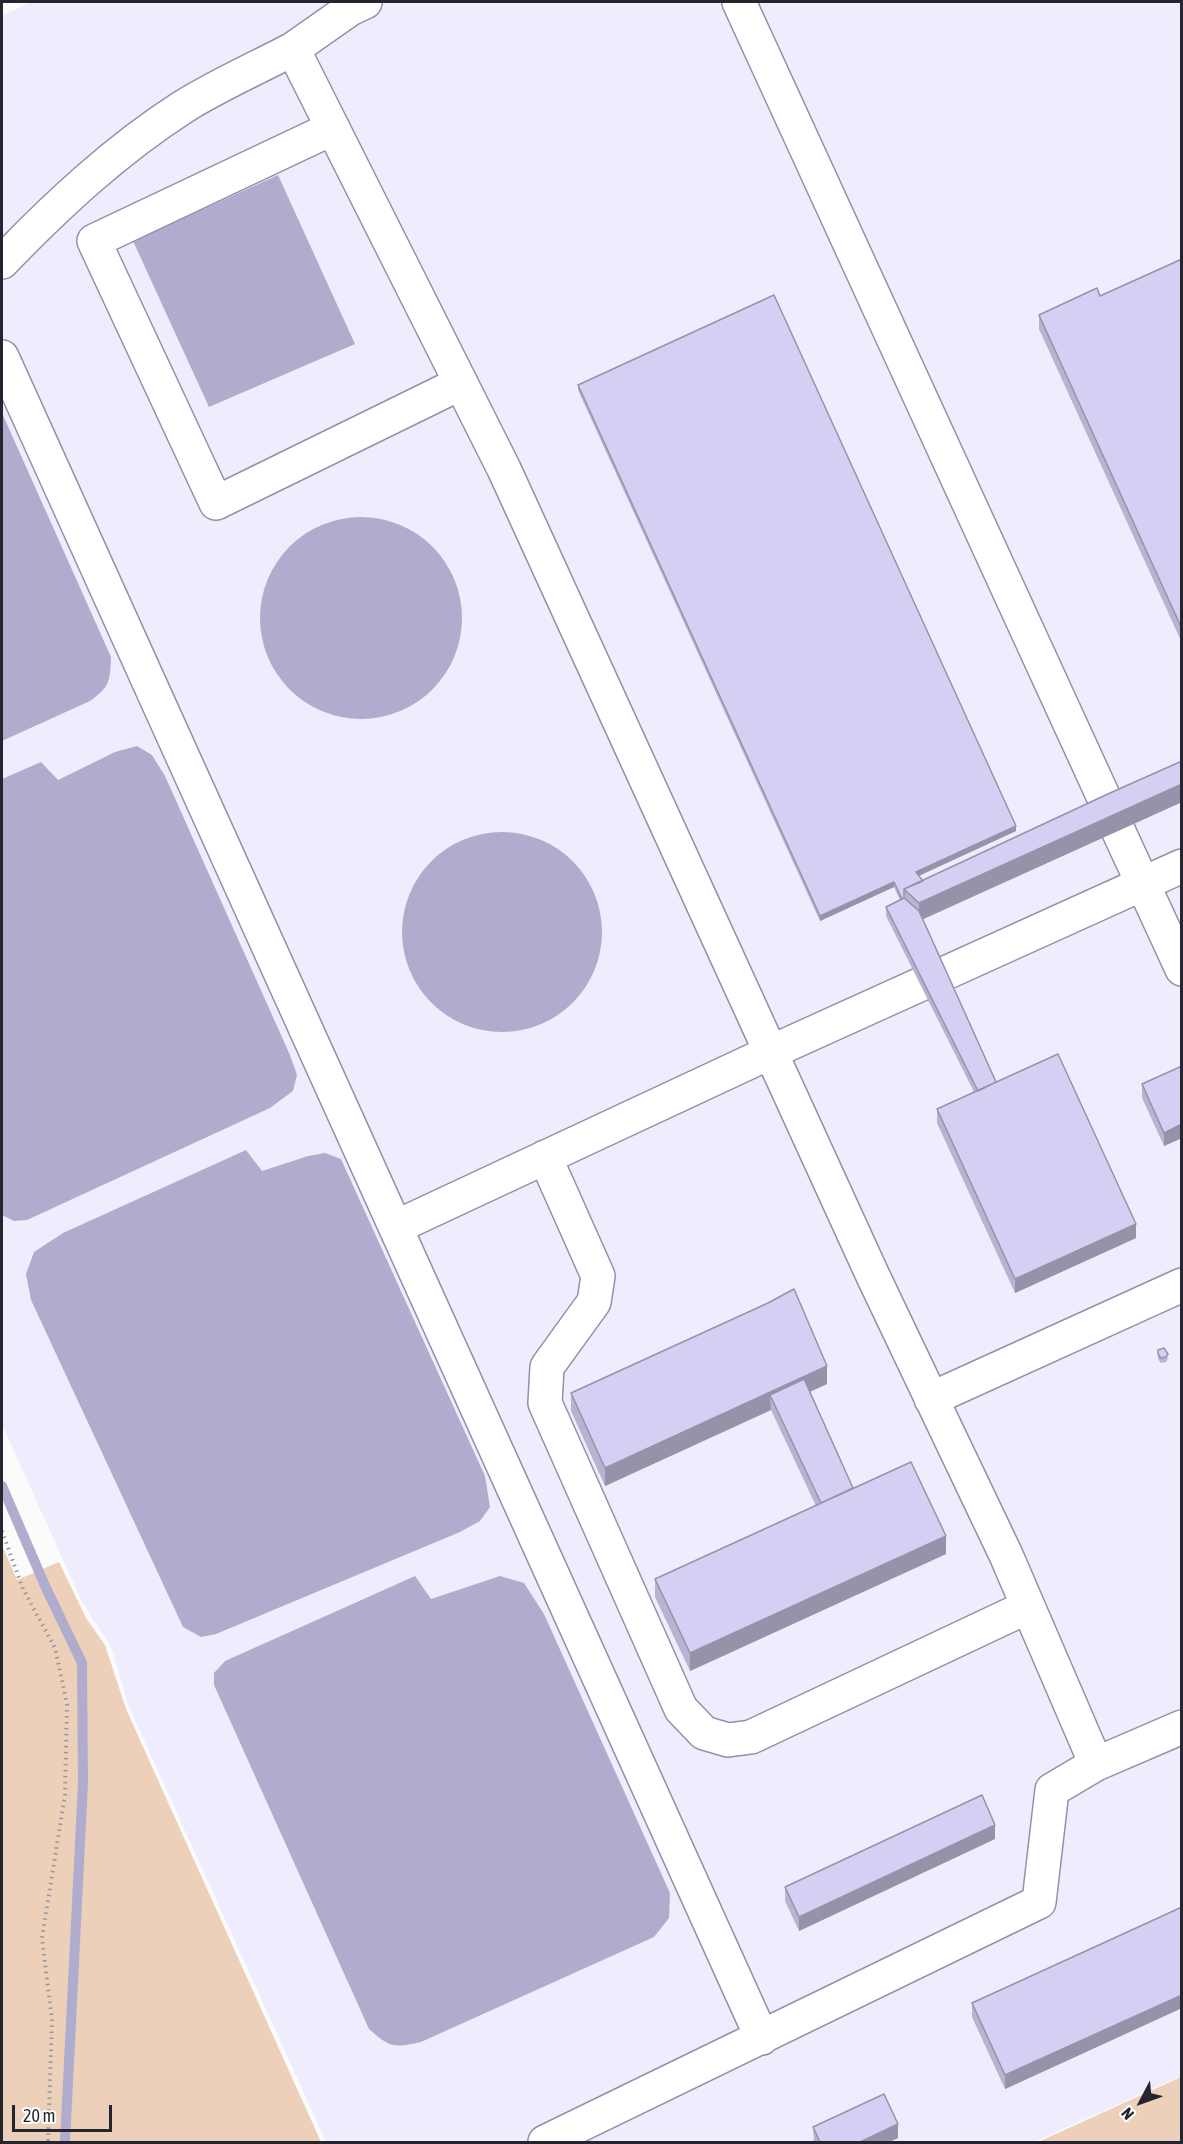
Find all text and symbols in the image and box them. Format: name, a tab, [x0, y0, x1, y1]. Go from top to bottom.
north arrow	[1111, 2072, 1171, 2132]
scale bar	[15, 2093, 116, 2131]
text: N	[1118, 2104, 1137, 2123]
text: 20 m	[23, 2105, 55, 2126]

